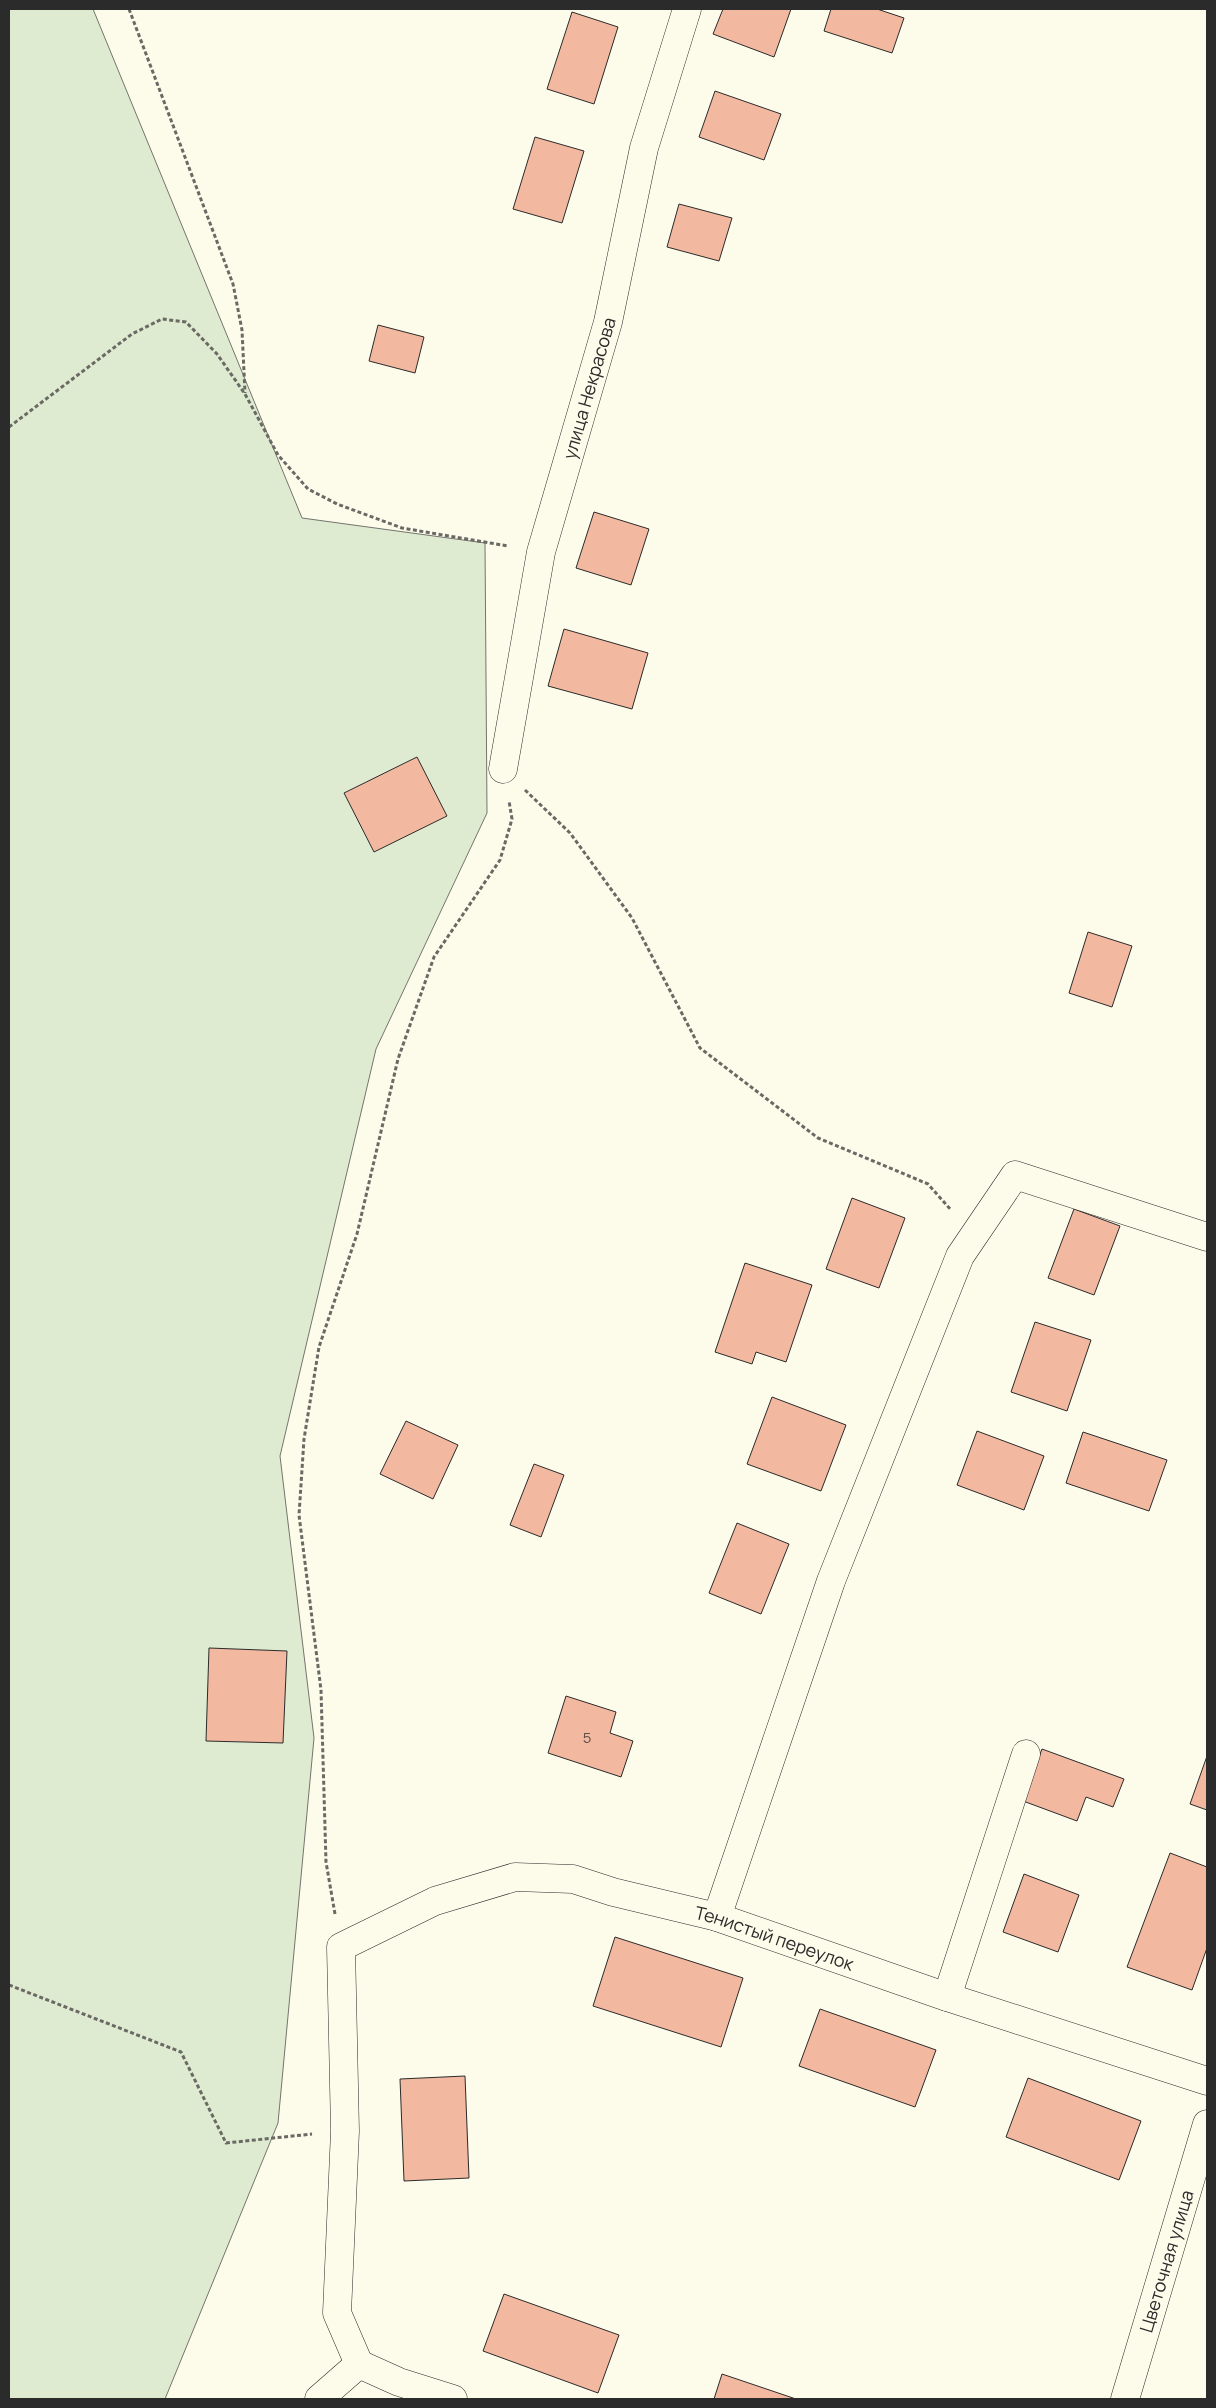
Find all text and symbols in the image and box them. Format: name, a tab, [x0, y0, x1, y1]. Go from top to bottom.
street label: улица Некрасова	[557, 314, 621, 462]
house number: 5	[583, 1727, 591, 1748]
street label: Тенистый переулок	[693, 1900, 858, 1976]
street label: Цветочная улица	[1134, 2187, 1199, 2335]

